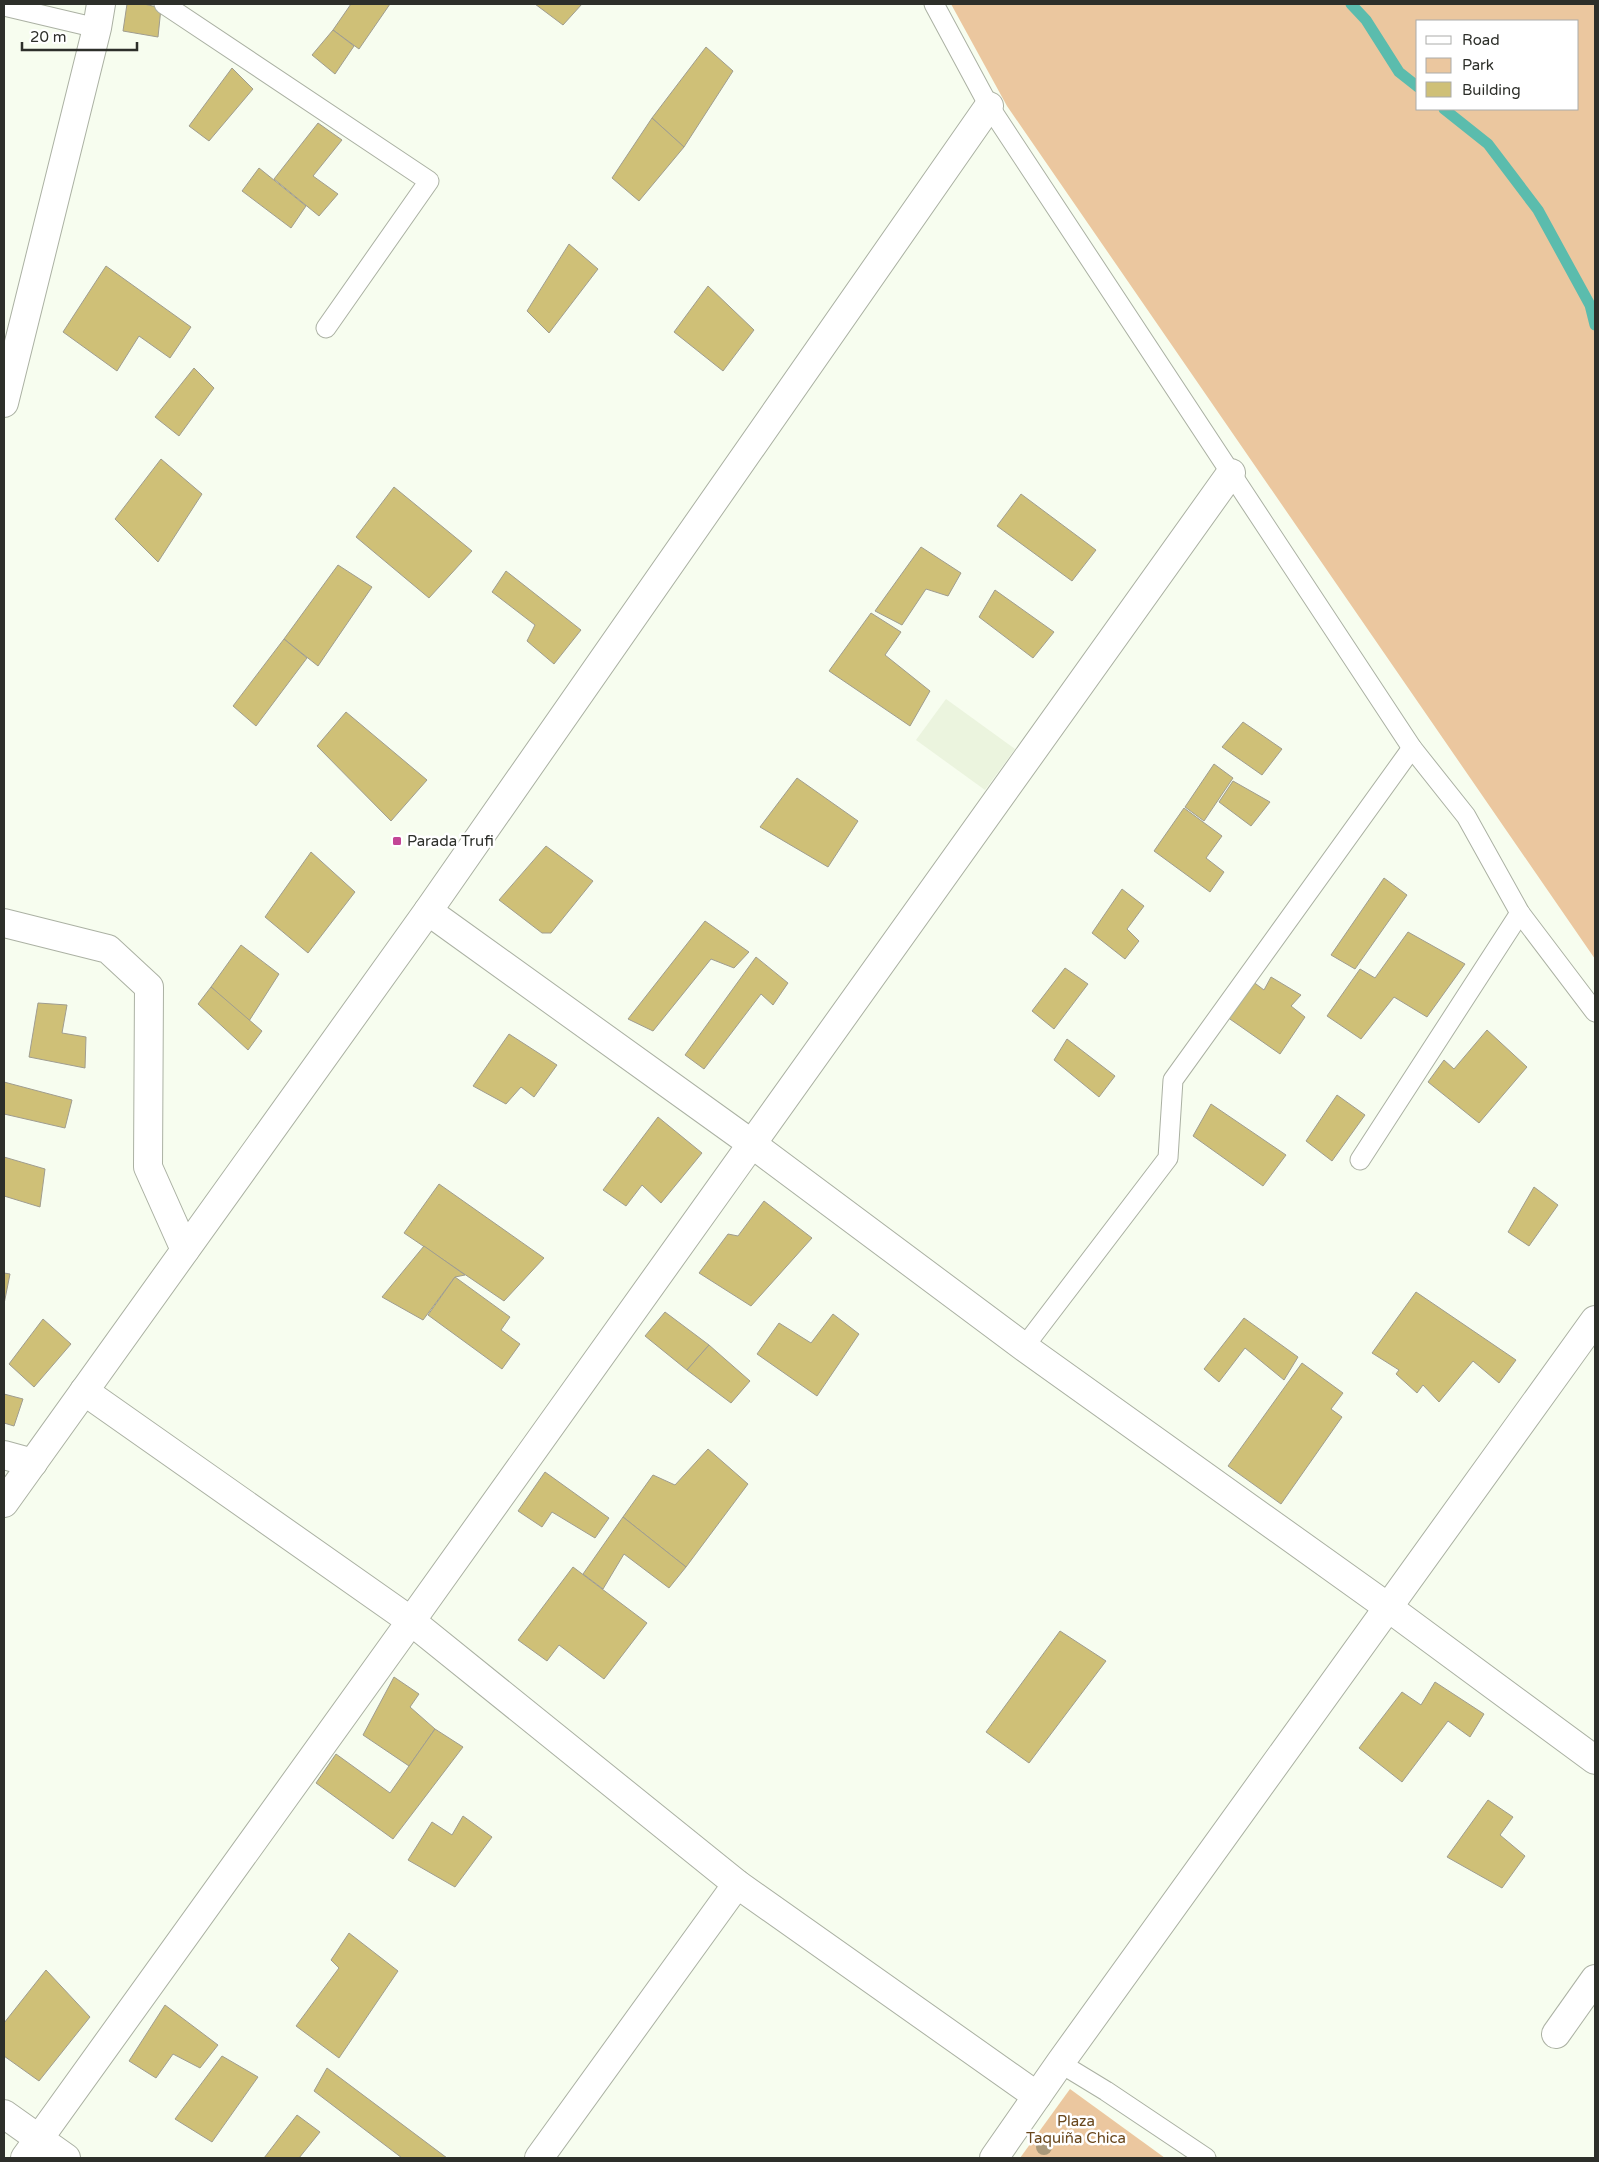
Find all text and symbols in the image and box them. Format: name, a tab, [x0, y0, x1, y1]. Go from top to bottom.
scale bar	[22, 20, 138, 52]
legend	[1416, 20, 1579, 110]
text: 20 m	[30, 28, 67, 46]
text: Road	[1462, 31, 1500, 49]
text: Park	[1462, 56, 1494, 74]
text: Building	[1462, 81, 1521, 99]
place label: Parada Trufi	[407, 832, 494, 850]
marker: Parada Trufi	[391, 835, 403, 847]
park label: Plaza Taquiña Chica	[1026, 2112, 1126, 2147]

